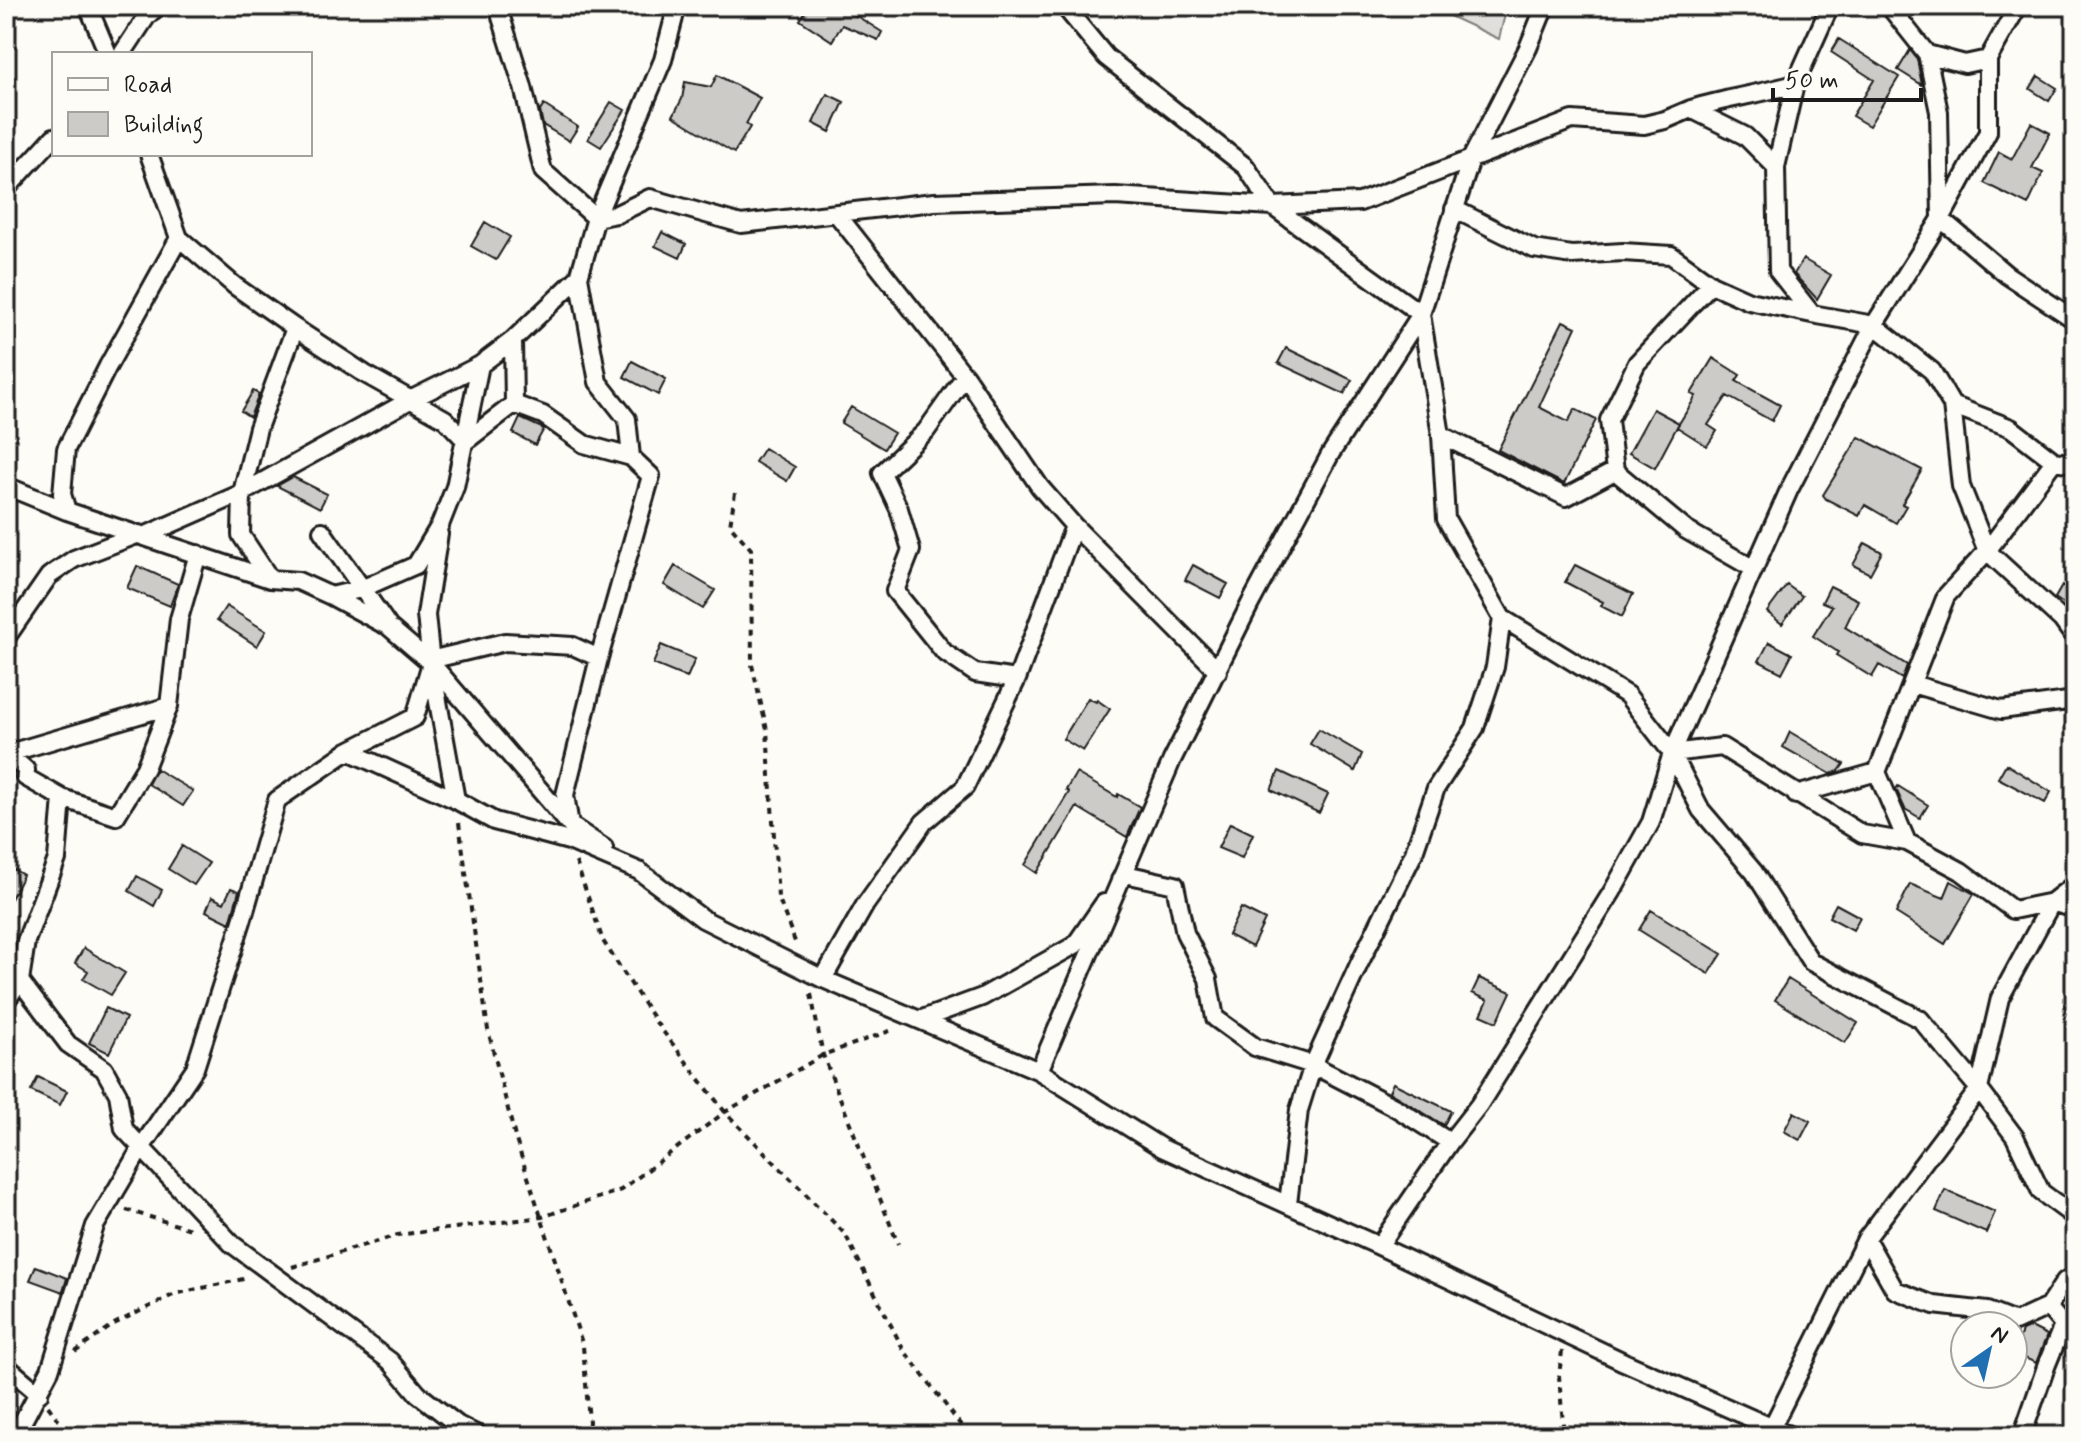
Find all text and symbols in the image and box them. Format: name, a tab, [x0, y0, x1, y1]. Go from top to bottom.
legend	[52, 52, 312, 156]
scale bar	[1773, 52, 1921, 102]
text: 50 m	[1785, 66, 1839, 97]
text: Road	[124, 70, 172, 101]
text: Building	[124, 110, 204, 144]
north arrow	[1949, 1310, 2029, 1390]
text: N	[1985, 1319, 2013, 1351]

